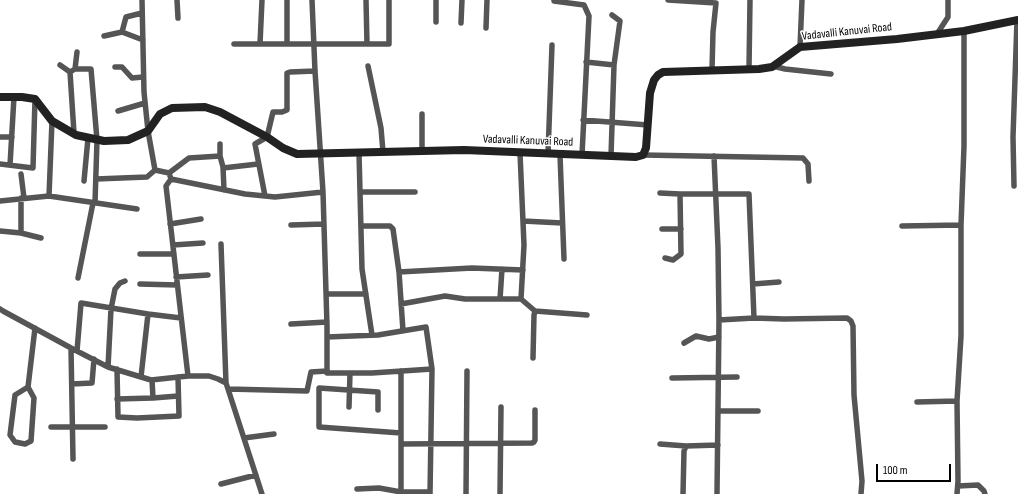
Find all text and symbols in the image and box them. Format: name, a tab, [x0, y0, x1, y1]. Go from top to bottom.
street label: Vadavalli Kanuvai Road	[801, 20, 893, 44]
street label: Vadavalli Kanuvai Road	[483, 132, 573, 150]
scale bar	[878, 456, 953, 482]
text: 100 m	[883, 463, 908, 478]

